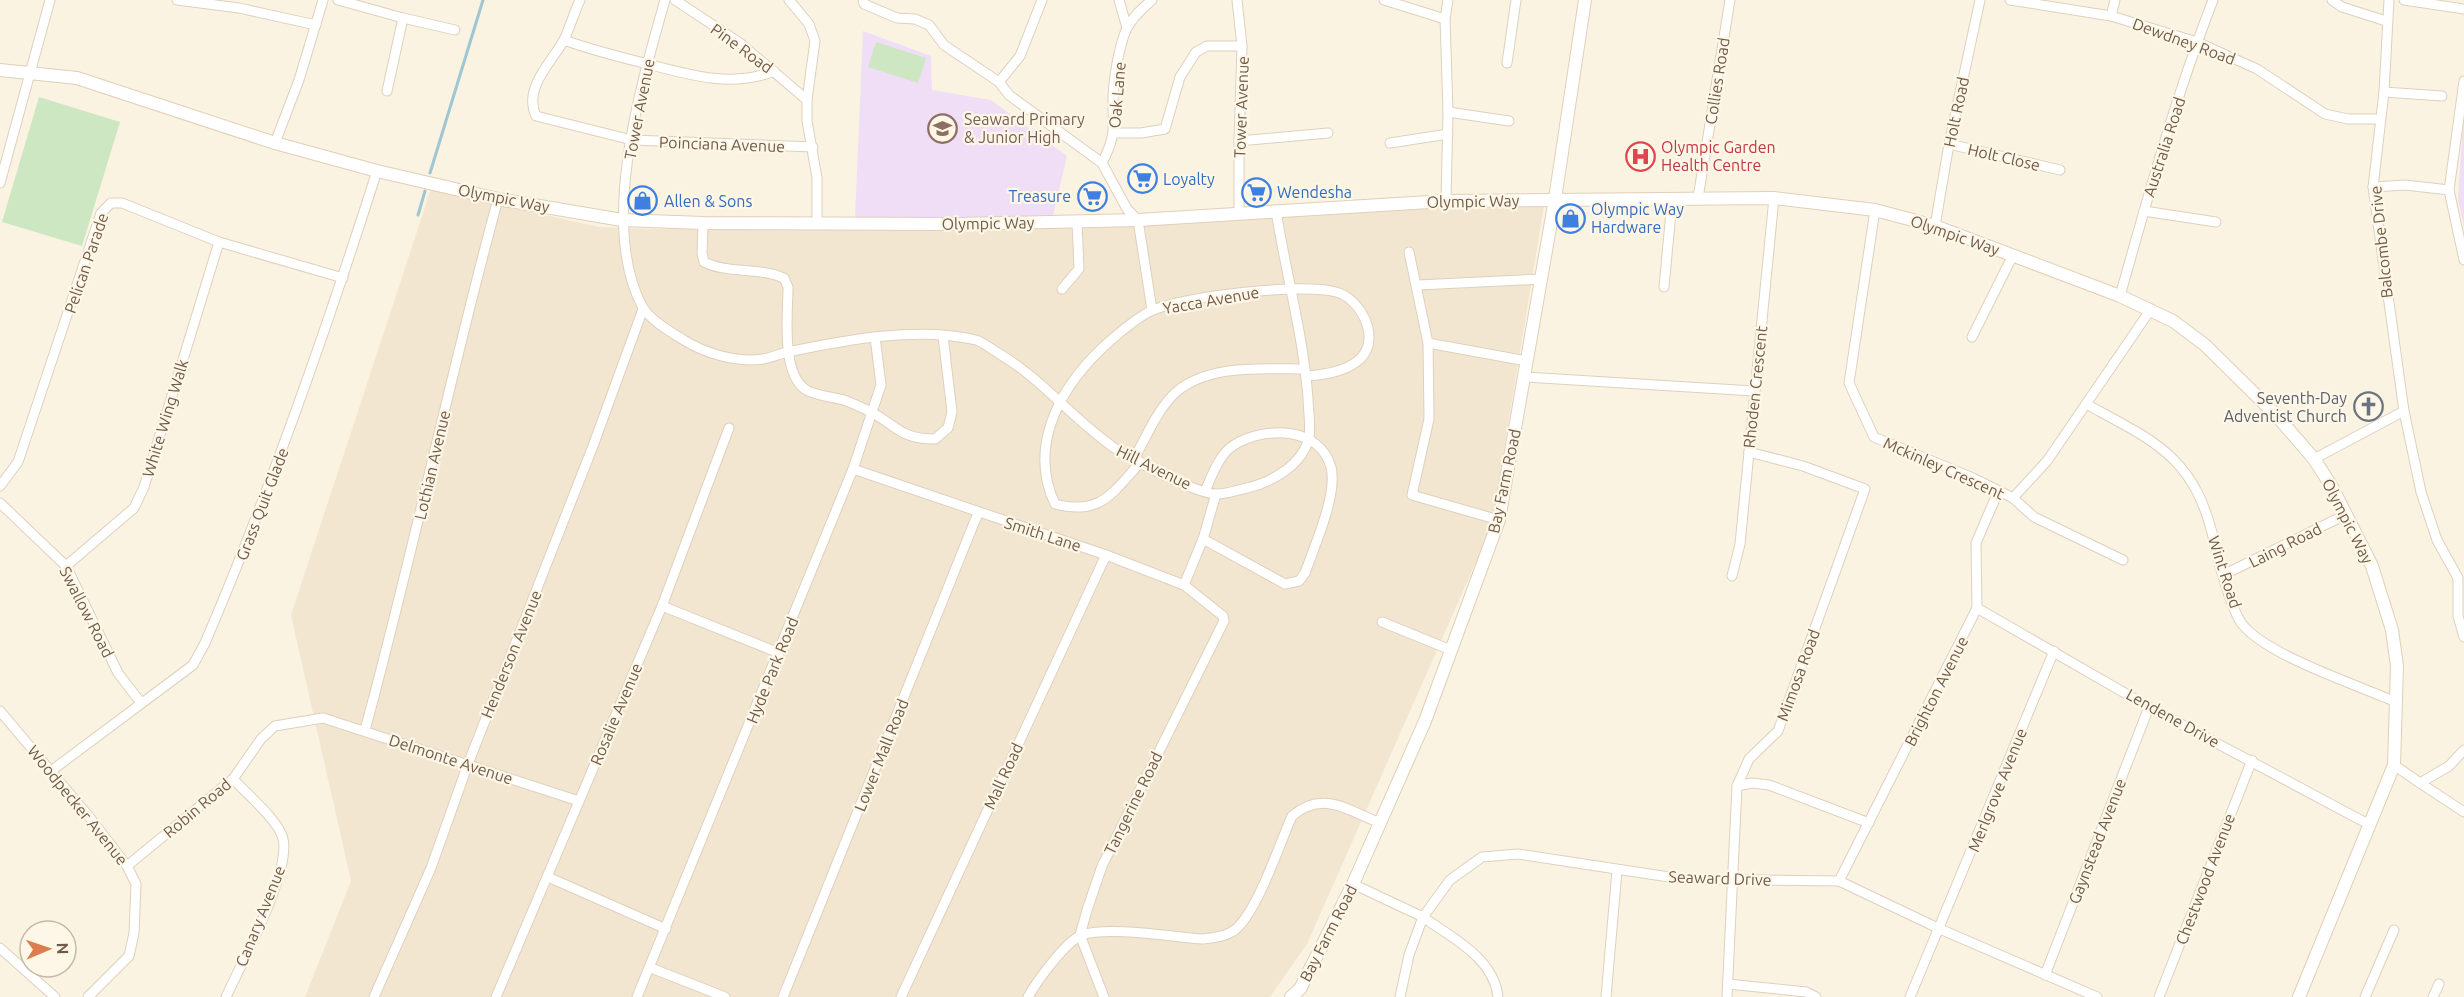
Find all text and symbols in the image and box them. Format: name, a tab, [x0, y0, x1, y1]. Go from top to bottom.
street label: Dewdney Road	[2130, 14, 2238, 68]
street label: Pine Road	[708, 20, 776, 76]
street label: Collies Road	[1701, 36, 1733, 126]
street label: Tower Avenue	[1230, 56, 1252, 158]
street label: Tower Avenue	[620, 57, 658, 161]
street label: Oak Lane	[1105, 61, 1129, 129]
street label: Holt Road	[1940, 75, 1972, 149]
street label: Australia Road	[2139, 95, 2189, 199]
place label: Seaward Primary & Junior High	[964, 110, 1085, 146]
school or university icon: Seaward Primary & Junior High	[927, 112, 959, 144]
street label: Poinciana Avenue	[659, 133, 785, 155]
place label: Olympic Garden Health Centre	[1661, 138, 1776, 174]
hospital icon: Olympic Garden Health Centre	[1624, 140, 1656, 172]
street label: Holt Close	[1966, 140, 2042, 174]
supermarket icon: Loyalty	[1126, 163, 1158, 195]
place label: Loyalty	[1163, 170, 1215, 188]
supermarket icon: Wendesha	[1240, 176, 1272, 208]
street label: Olympic Way	[457, 180, 552, 216]
supermarket icon: Treasure	[1076, 180, 1108, 212]
place label: Wendesha	[1277, 183, 1352, 201]
shop icon: Allen & Sons	[627, 185, 659, 217]
street label: Balcombe Drive	[2366, 185, 2396, 299]
place label: Treasure	[1009, 187, 1071, 205]
street label: Olympic Way	[1426, 191, 1520, 211]
place label: Allen & Sons	[664, 192, 752, 210]
place label: Olympic Way Hardware	[1591, 200, 1684, 236]
shop icon: Olympic Way Hardware	[1554, 202, 1586, 234]
street label: Pelican Parade	[60, 211, 112, 315]
street label: Olympic Way	[1908, 211, 2002, 259]
street label: Olympic Way	[941, 213, 1035, 233]
street label: Yacca Avenue	[1161, 283, 1261, 317]
street label: Rhoden Crescent	[1740, 324, 1770, 449]
street label: White Wing Walk	[138, 357, 192, 479]
place label: Seventh-Day Adventist Church	[2224, 389, 2347, 425]
church icon: Seventh-Day Adventist Church	[2352, 391, 2384, 423]
street label: Lothian Avenue	[411, 409, 453, 521]
street label: Bay Farm Road	[1484, 427, 1524, 535]
street label: Mckinley Crescent	[1881, 433, 2008, 503]
street label: Hill Avenue	[1114, 441, 1194, 493]
street label: Grass Quit Glade	[232, 445, 292, 563]
street label: Olympic Way	[2319, 476, 2377, 567]
street label: Smith Lane	[1002, 513, 1084, 555]
street label: Laing Road	[2246, 519, 2324, 571]
street label: Wint Road	[2205, 534, 2245, 610]
street label: Swallow Road	[56, 564, 118, 660]
street label: Henderson Avenue	[477, 587, 545, 721]
street label: Hyde Park Road	[742, 614, 802, 726]
street label: Mimosa Road	[1773, 626, 1823, 724]
street label: Brighton Avenue	[1901, 633, 1971, 749]
street label: Rosalie Avenue	[586, 660, 646, 768]
street label: Lendene Drive	[2123, 685, 2223, 751]
street label: Lower Mall Road	[850, 696, 912, 814]
street label: Merlgrove Avenue	[1964, 726, 2030, 854]
street label: Delmonte Avenue	[387, 730, 515, 788]
street label: Mall Road	[980, 740, 1026, 812]
street label: Woodpecker Avenue	[24, 742, 132, 868]
street label: Tangerine Road	[1100, 749, 1166, 857]
street label: Robin Road	[160, 775, 234, 841]
street label: Gaynstead Avenue	[2065, 776, 2129, 906]
street label: Chestwood Avenue	[2172, 811, 2238, 947]
street label: Canary Avenue	[232, 863, 288, 969]
street label: Seaward Drive	[1668, 867, 1772, 889]
street label: Bay Farm Road	[1296, 882, 1360, 984]
north arrow	[18, 919, 78, 979]
text: N	[54, 942, 72, 955]

